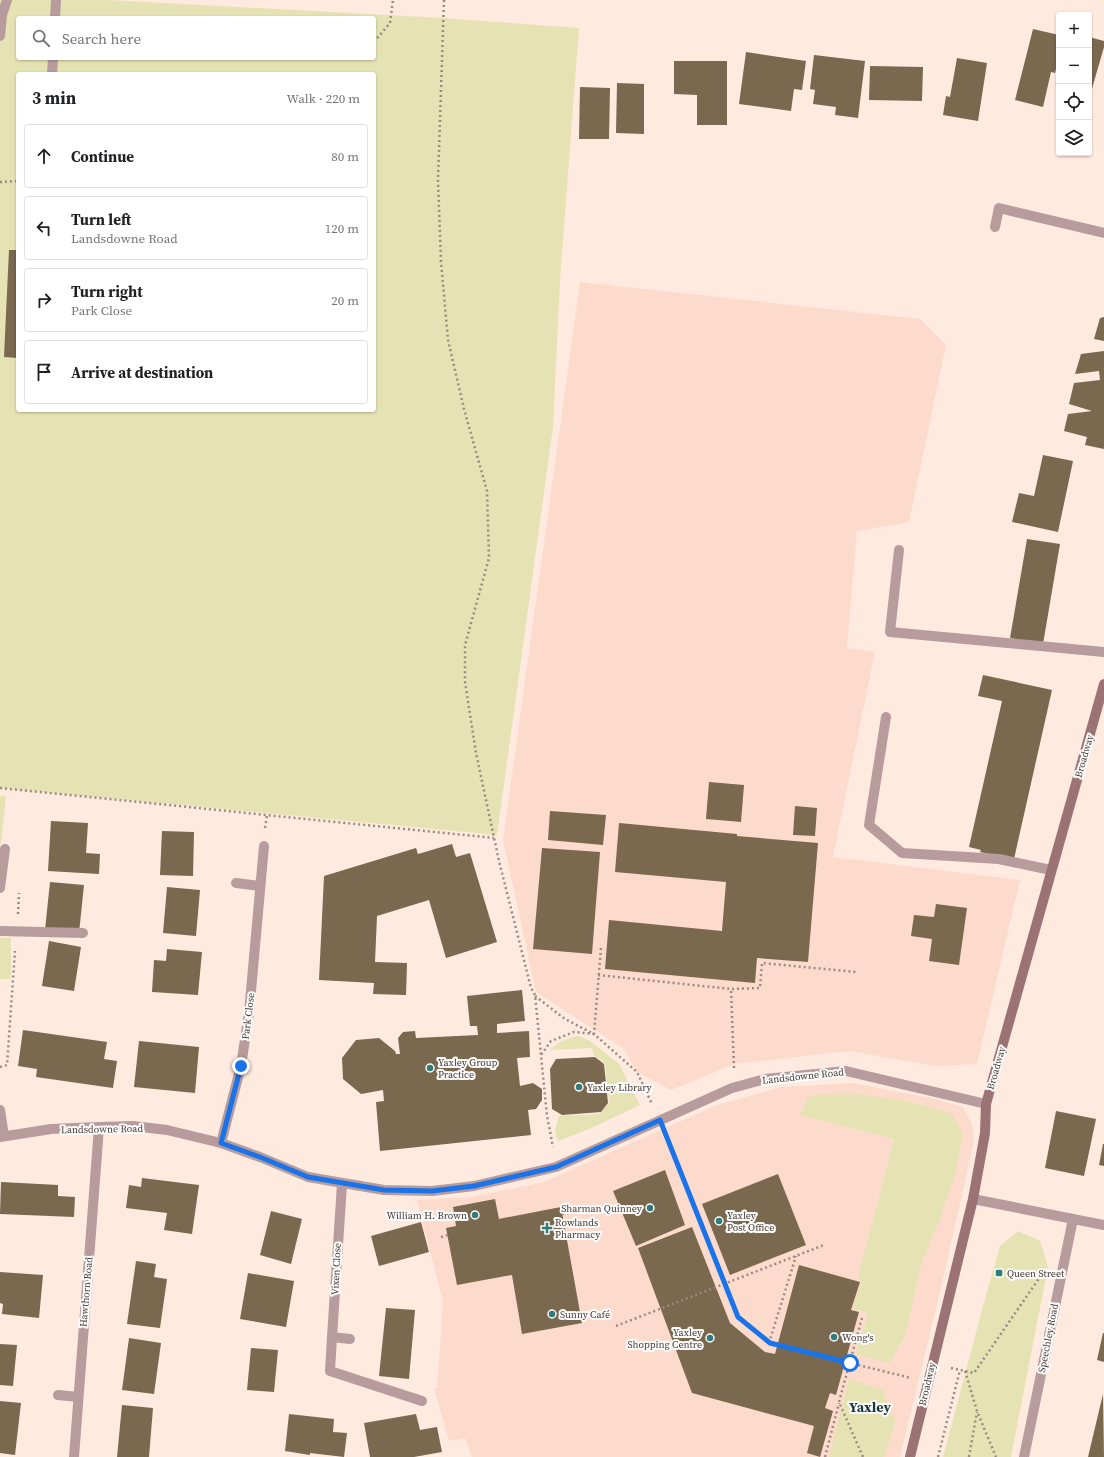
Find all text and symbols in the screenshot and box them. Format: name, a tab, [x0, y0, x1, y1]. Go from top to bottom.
map controls	[1056, 12, 1092, 156]
button: +	[1056, 12, 1092, 48]
search box	[16, 16, 376, 60]
icon: search	[30, 27, 52, 49]
text: Search here	[62, 28, 141, 49]
button: −	[1056, 48, 1092, 84]
button: locate	[1056, 84, 1092, 120]
text: 3 min	[32, 86, 76, 110]
text: Walk · 220 m	[287, 90, 360, 107]
button: layers	[1056, 120, 1092, 156]
icon: ahead	[33, 145, 55, 167]
text: Continue	[71, 146, 134, 167]
text: 80 m	[331, 148, 359, 165]
text: Turn left	[71, 209, 131, 230]
icon: left	[33, 217, 55, 239]
text: 120 m	[325, 220, 359, 237]
text: Landsdowne Road	[71, 230, 178, 247]
text: Turn right	[71, 281, 143, 302]
icon: right	[33, 289, 55, 311]
text: 20 m	[331, 292, 359, 309]
text: Park Close	[71, 302, 132, 319]
icon: arrive	[33, 361, 55, 383]
text: Arrive at destination	[71, 362, 213, 383]
street label: Broadway	[1072, 732, 1097, 779]
street label: Park Close	[239, 992, 257, 1040]
street label: Broadway	[984, 1044, 1009, 1091]
place label: Yaxley Group Practice	[438, 1056, 497, 1081]
route end	[232, 1057, 250, 1075]
marker: Yaxley Group Practice	[425, 1063, 435, 1073]
street label: Landsdowne Road	[762, 1065, 845, 1087]
place label: Yaxley Library	[587, 1081, 653, 1094]
marker: Yaxley Library	[574, 1082, 584, 1092]
street label: Landsdowne Road	[61, 1122, 143, 1136]
place label: Sharman Quinney	[561, 1202, 643, 1215]
marker: Sharman Quinney	[645, 1203, 655, 1213]
place label: William H. Brown	[386, 1209, 467, 1222]
place label: Yaxley Post Office	[727, 1209, 774, 1234]
marker: William H. Brown	[470, 1210, 480, 1220]
place label: Rowlands Pharmacy	[555, 1216, 601, 1241]
marker: Yaxley Post Office	[714, 1216, 724, 1226]
marker: Rowlands Pharmacy	[542, 1223, 552, 1233]
street label: Vixen Close	[328, 1243, 344, 1295]
street label: Hawthorn Road	[76, 1256, 96, 1328]
place label: Queen Street	[1007, 1267, 1065, 1280]
marker: Queen Street	[994, 1268, 1004, 1278]
street label: Speechley Road	[1035, 1302, 1061, 1374]
place label: Sunny Café	[560, 1308, 610, 1321]
marker: Sunny Café	[547, 1309, 557, 1319]
place label: Yaxley Shopping Centre	[628, 1326, 703, 1351]
place label: Wong's	[842, 1331, 874, 1344]
marker: Wong's	[829, 1332, 839, 1342]
marker: Yaxley Shopping Centre	[705, 1333, 715, 1343]
route start	[841, 1354, 859, 1372]
street label: Broadway	[916, 1360, 938, 1407]
district label: Yaxley	[849, 1397, 892, 1417]

